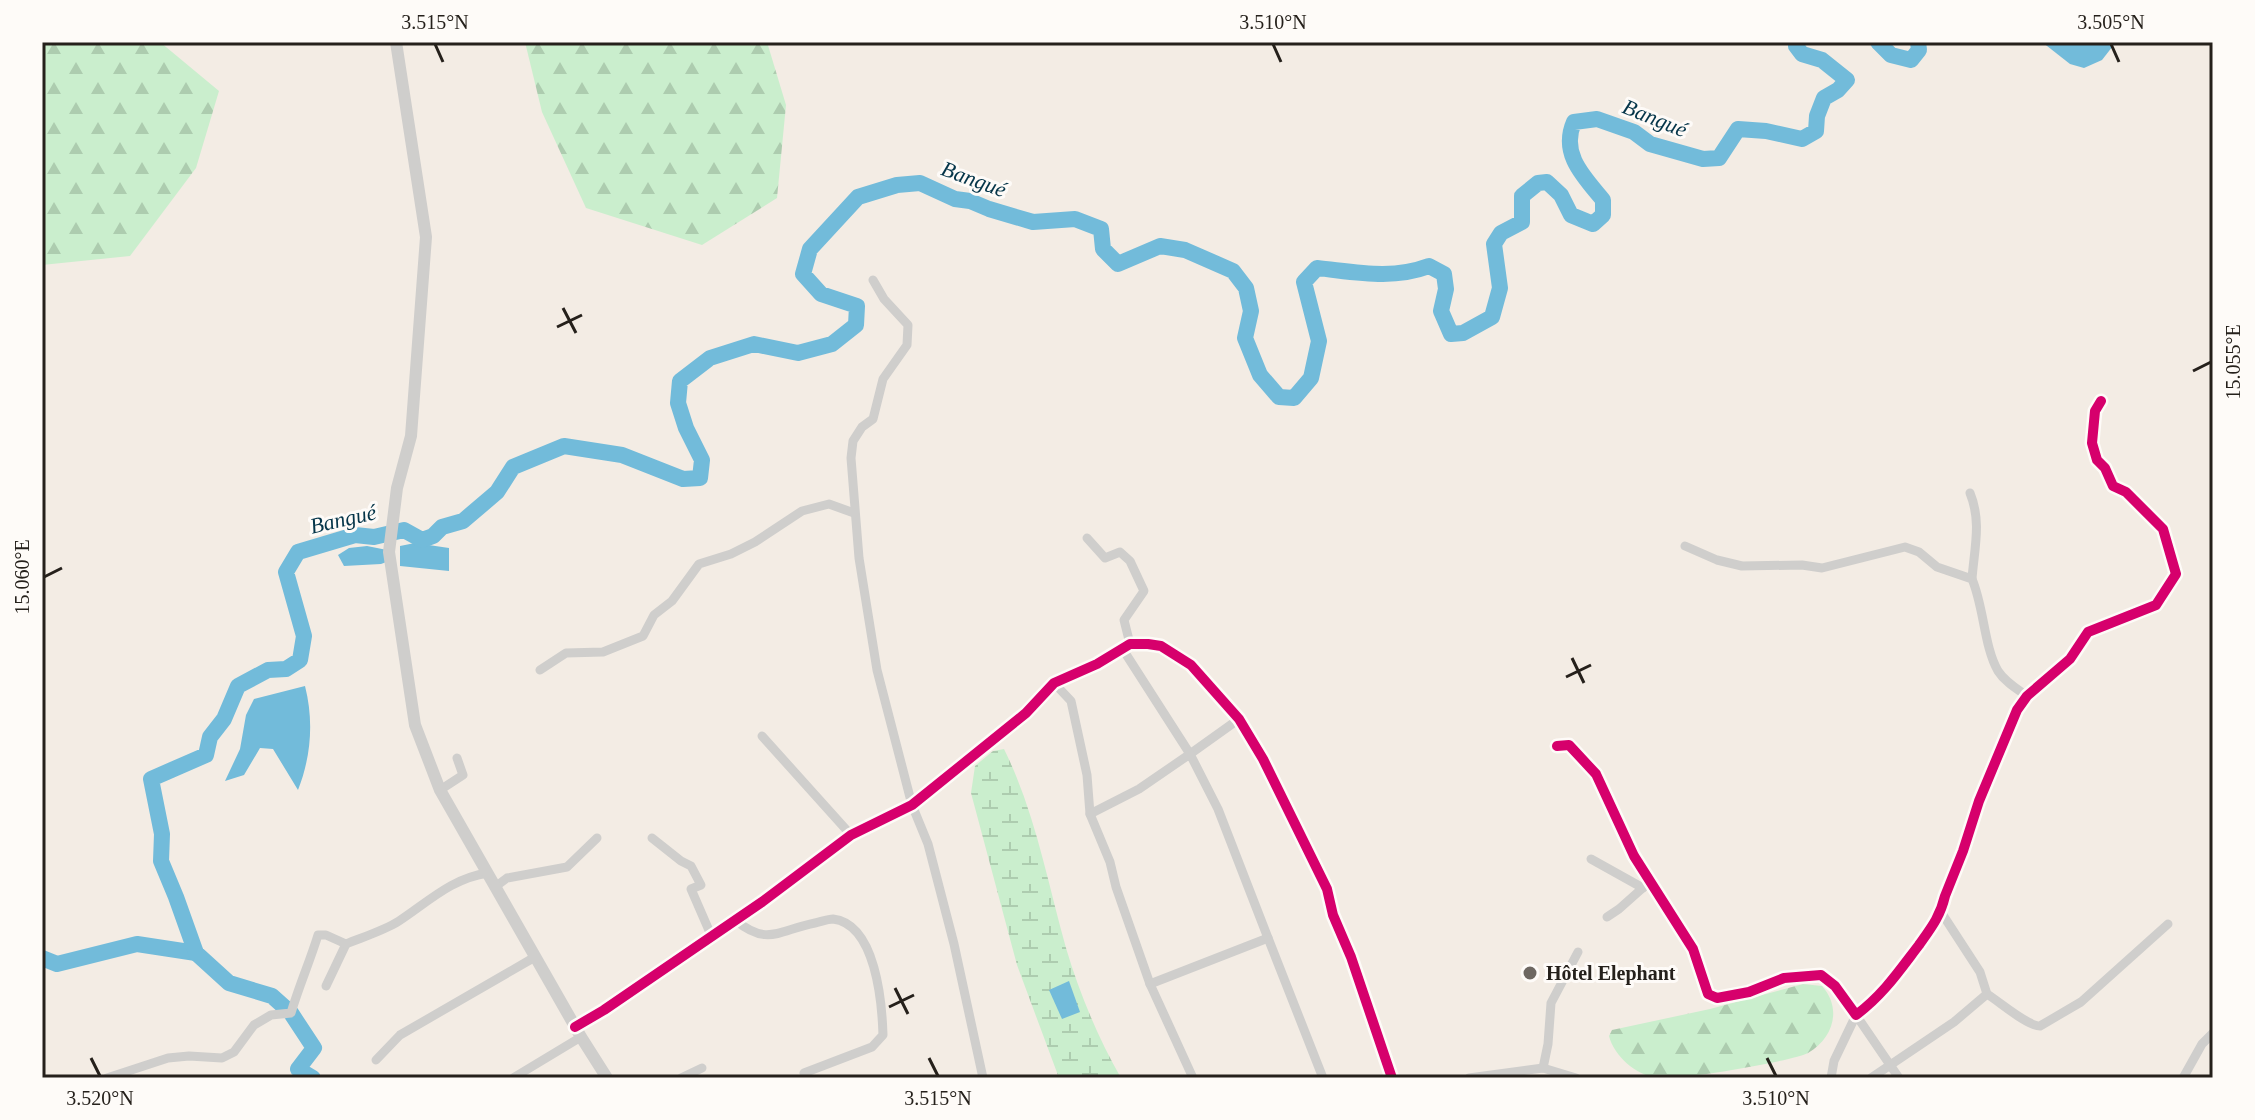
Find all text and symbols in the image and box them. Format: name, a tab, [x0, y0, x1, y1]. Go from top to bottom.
text: 3.515°N	[401, 11, 469, 33]
text: 3.510°N	[1239, 11, 1307, 33]
text: 3.505°N	[2077, 11, 2145, 33]
water label: Bangué	[1619, 94, 1692, 143]
water label: Bangué	[938, 156, 1011, 203]
text: 15.055°E	[2222, 324, 2244, 400]
water label: Bangué	[307, 499, 380, 539]
text: 15.060°E	[11, 539, 33, 615]
place label: Hôtel Elephant	[1546, 962, 1676, 985]
marker: Hôtel Elephant	[1521, 964, 1539, 982]
text: 3.520°N	[66, 1087, 134, 1109]
text: 3.515°N	[904, 1087, 972, 1109]
text: 3.510°N	[1742, 1087, 1810, 1109]

